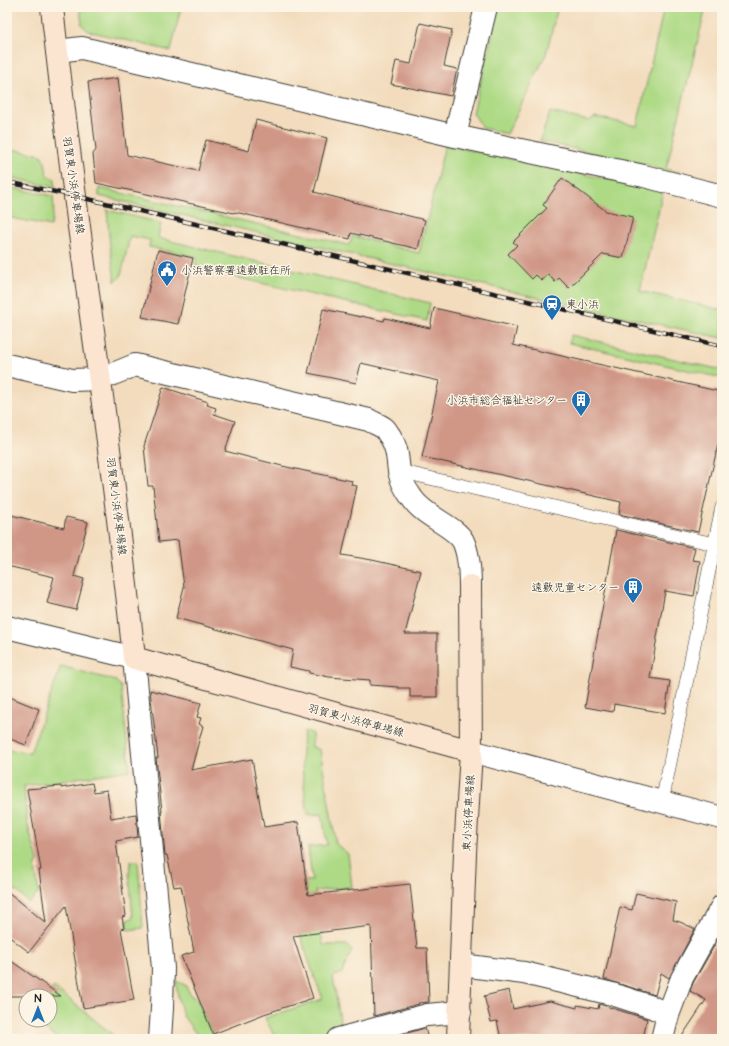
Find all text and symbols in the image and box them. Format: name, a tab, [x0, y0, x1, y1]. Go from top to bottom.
street label: 羽賀東小浜停車場線	[59, 135, 88, 235]
public building icon: 小浜警察署遠敷駐在所	[156, 259, 178, 287]
place label: 小浜警察署遠敷駐在所	[181, 263, 291, 278]
station icon: 東小浜	[541, 293, 563, 321]
place label: 東小浜	[566, 297, 599, 312]
building icon: 小浜市総合福祉センター	[570, 389, 592, 417]
place label: 小浜市総合福祉センター	[446, 393, 567, 408]
street label: 羽賀東小浜停車場線	[103, 456, 130, 556]
building icon: 遠敷児童センター	[622, 576, 644, 604]
place label: 遠敷児童センター	[531, 580, 619, 595]
street label: 羽賀東小浜停車場線	[306, 700, 406, 741]
street label: 東小浜停車場線	[459, 774, 478, 852]
north arrow	[18, 988, 58, 1028]
text: N	[35, 991, 42, 1006]

